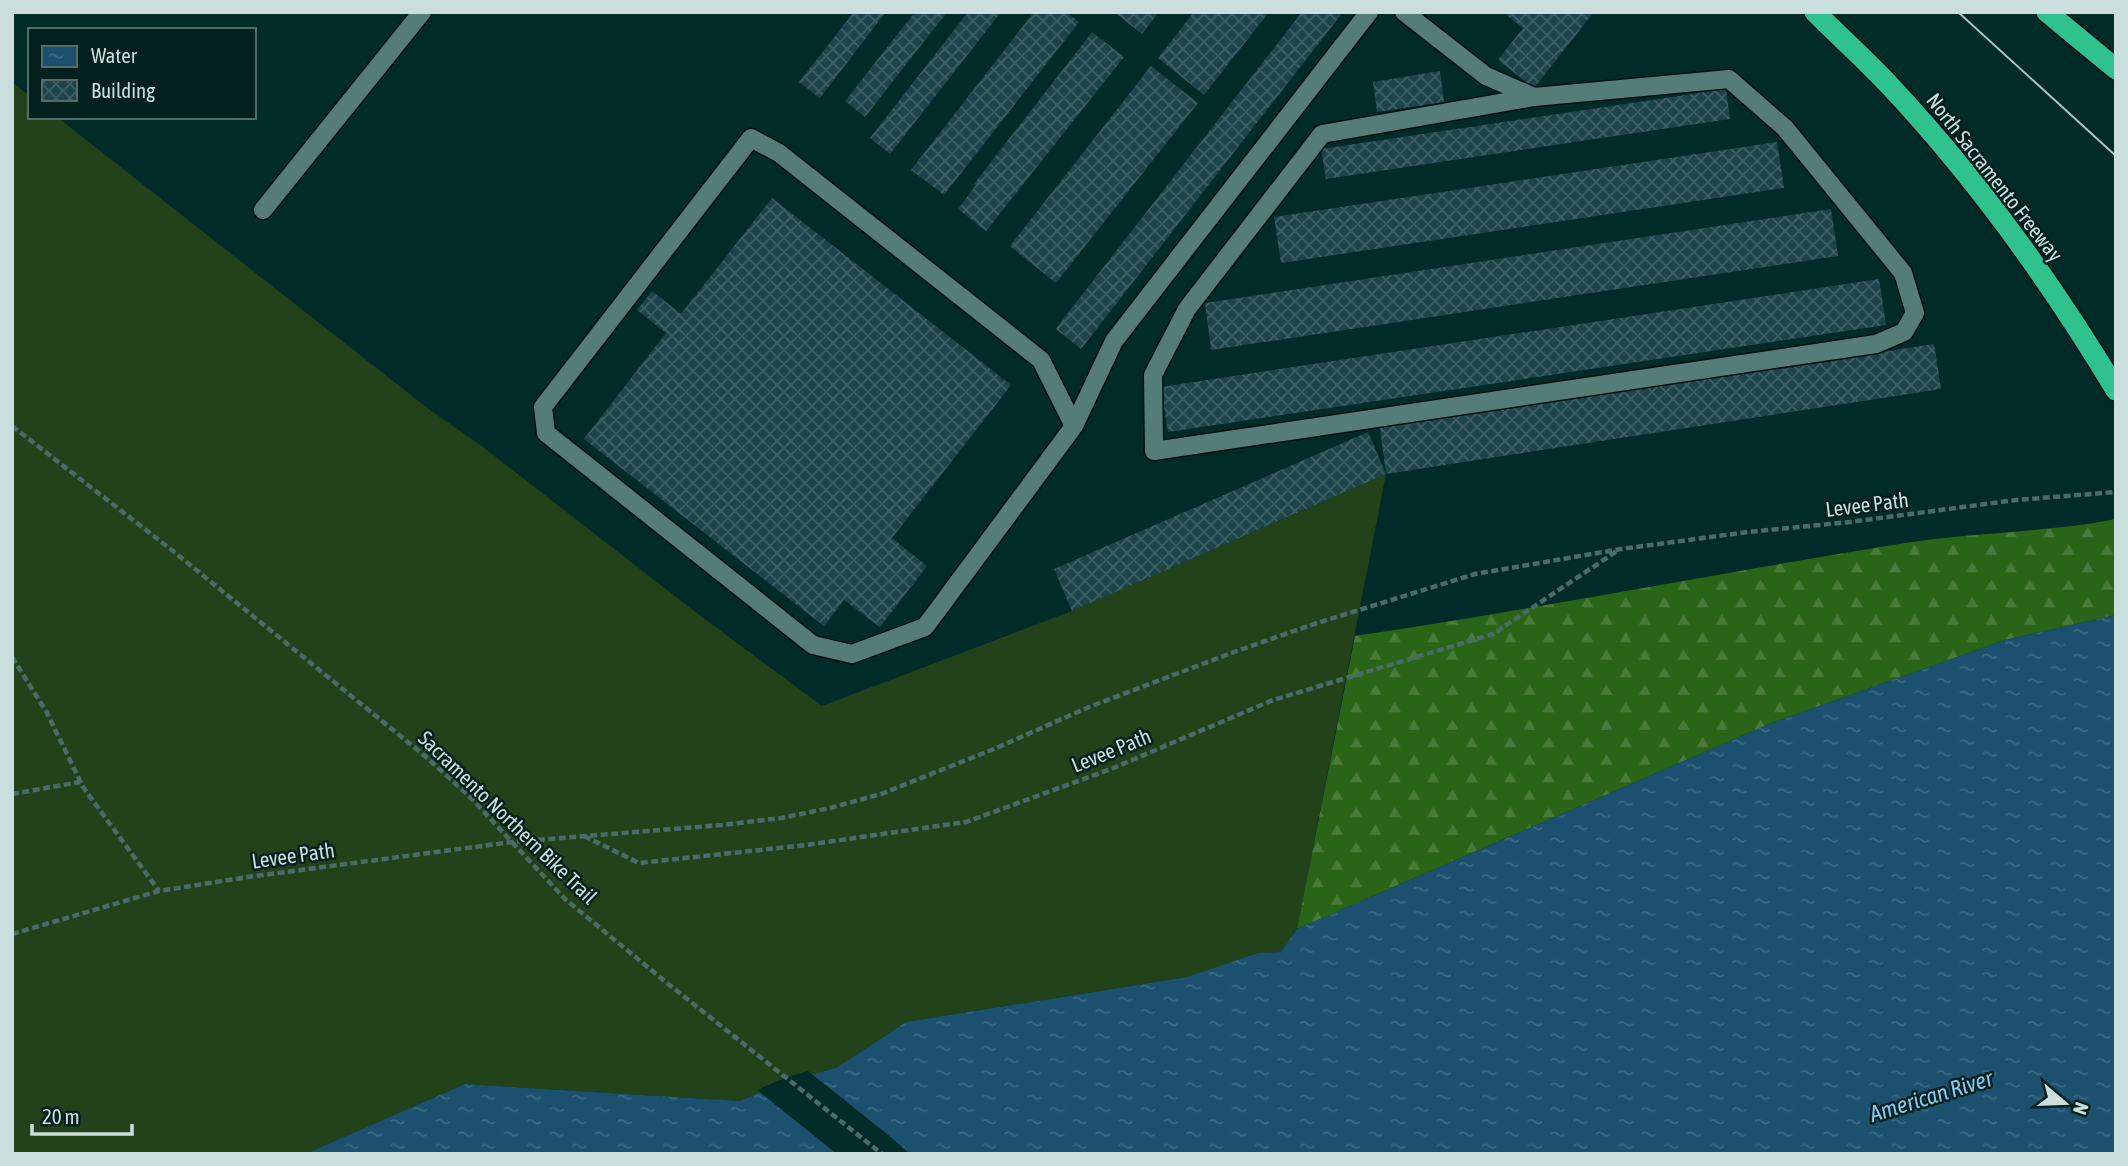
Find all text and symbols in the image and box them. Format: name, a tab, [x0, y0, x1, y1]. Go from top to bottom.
legend	[28, 28, 256, 119]
text: Water	[91, 43, 138, 67]
text: Building	[91, 78, 155, 102]
street label: North Sacramento Freeway	[1922, 88, 2068, 266]
street label: Levee Path	[1824, 487, 1910, 521]
street label: Levee Path	[1068, 723, 1154, 777]
street label: Sacramento Northern Bike Trail	[414, 726, 602, 909]
street label: Levee Path	[250, 837, 336, 873]
water label: American River	[1865, 1065, 1997, 1127]
north arrow	[2030, 1068, 2100, 1138]
scale bar	[32, 1092, 131, 1136]
text: N	[2069, 1100, 2093, 1117]
text: 20 m	[42, 1104, 80, 1128]

